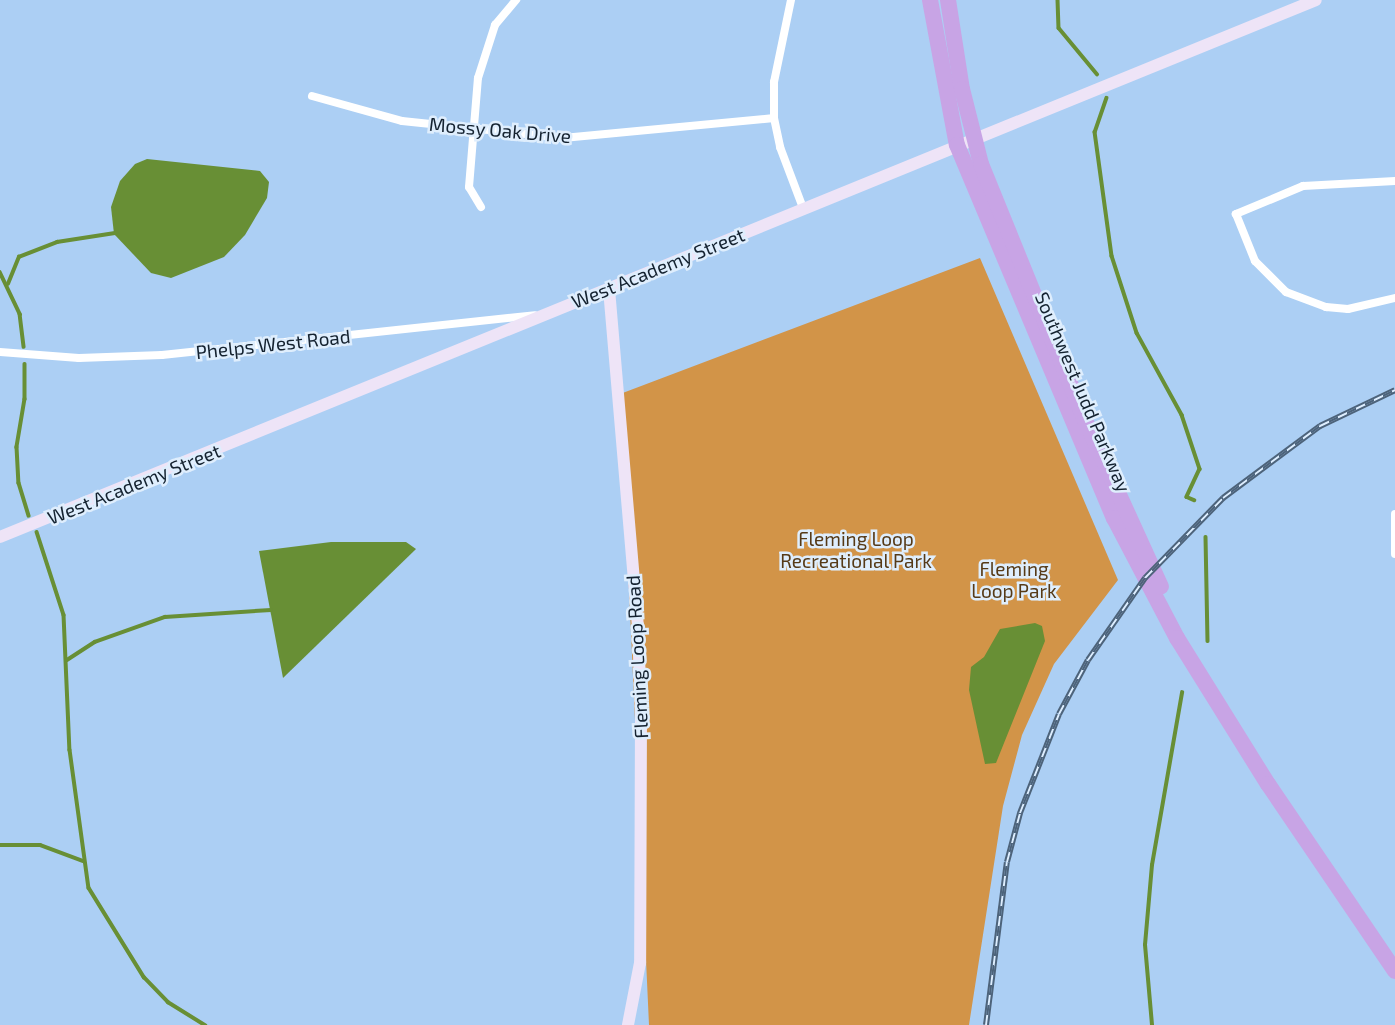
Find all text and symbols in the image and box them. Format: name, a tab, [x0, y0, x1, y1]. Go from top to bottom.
street label: Mossy Oak Drive	[428, 112, 572, 148]
street label: West Academy Street	[568, 223, 748, 313]
street label: Southwest Judd Parkway	[1030, 288, 1136, 496]
street label: Phelps West Road	[194, 325, 352, 363]
street label: West Academy Street	[44, 439, 224, 529]
park label: Fleming Loop Recreational Park	[780, 528, 932, 572]
park label: Fleming Loop Park	[971, 558, 1057, 602]
street label: Fleming Loop Road	[621, 575, 653, 739]

